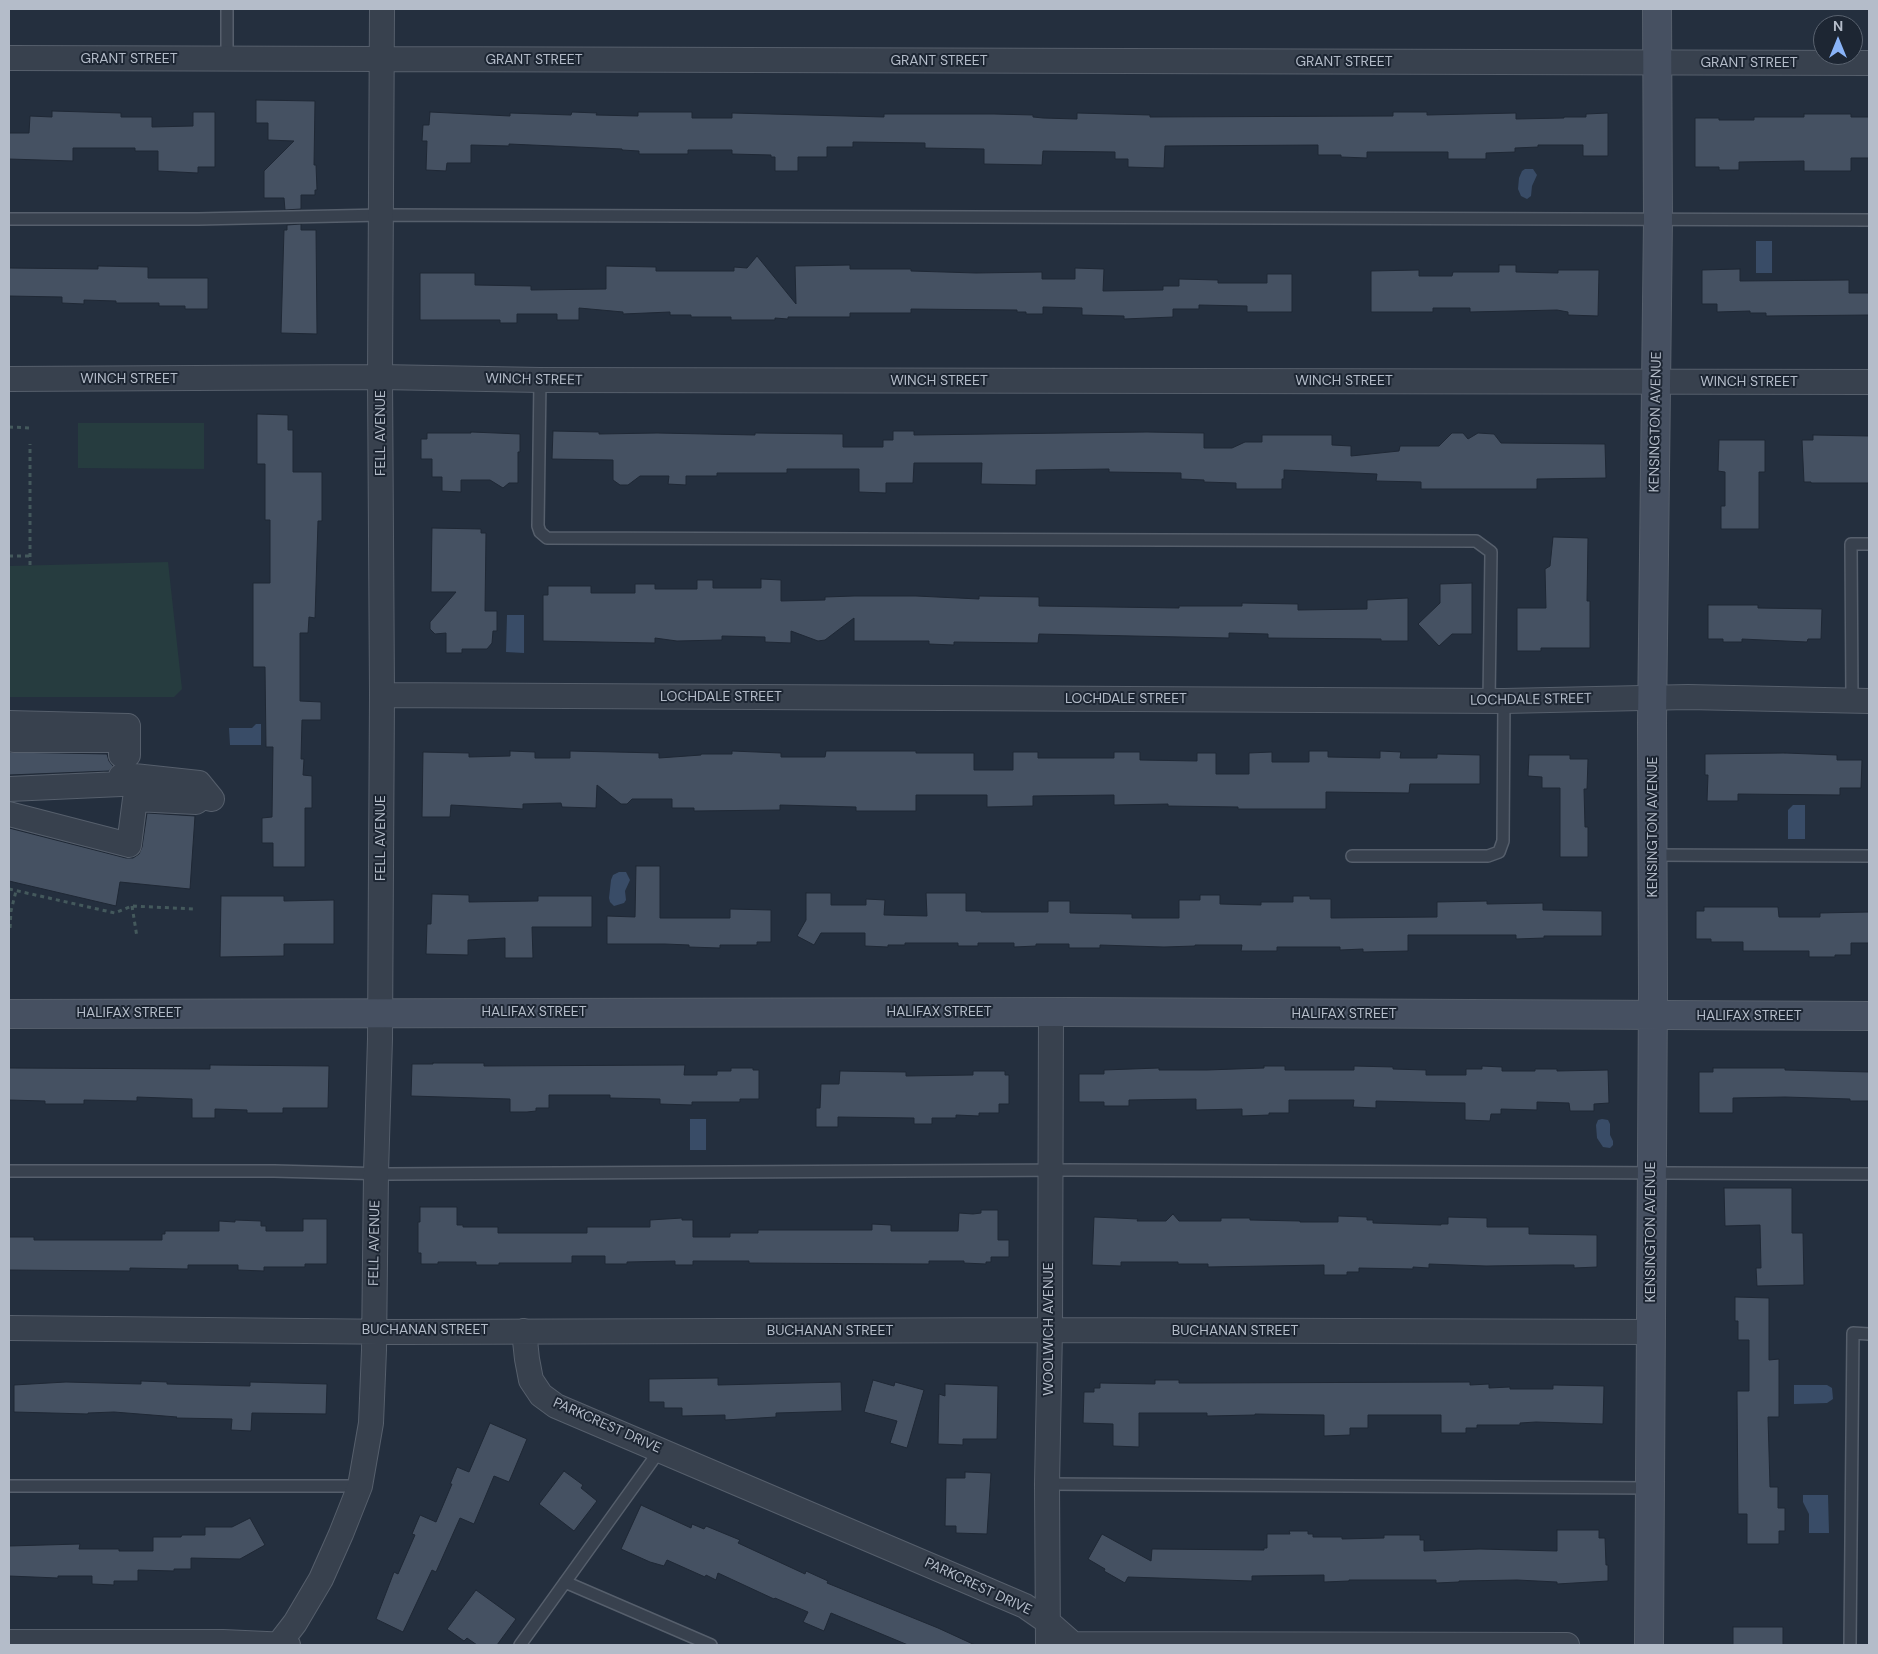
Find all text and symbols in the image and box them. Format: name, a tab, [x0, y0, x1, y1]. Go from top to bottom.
north arrow	[1813, 15, 1863, 65]
text: N	[1833, 17, 1843, 35]
street label: GRANT STREET	[80, 51, 178, 67]
street label: GRANT STREET	[485, 52, 583, 68]
street label: GRANT STREET	[890, 53, 988, 69]
street label: GRANT STREET	[1295, 54, 1393, 70]
street label: GRANT STREET	[1700, 55, 1798, 71]
street label: KENSINGTON AVENUE	[1646, 351, 1666, 493]
street label: WINCH STREET	[80, 371, 178, 387]
street label: WINCH STREET	[485, 371, 583, 389]
street label: WINCH STREET	[890, 373, 988, 389]
street label: WINCH STREET	[1295, 373, 1393, 389]
street label: WINCH STREET	[1700, 374, 1798, 390]
street label: FELL AVENUE	[373, 390, 389, 476]
street label: LOCHDALE STREET	[660, 689, 782, 705]
street label: LOCHDALE STREET	[1065, 691, 1187, 707]
street label: LOCHDALE STREET	[1470, 691, 1592, 709]
street label: KENSINGTON AVENUE	[1645, 757, 1661, 897]
street label: FELL AVENUE	[373, 795, 389, 881]
street label: HALIFAX STREET	[481, 1004, 587, 1020]
street label: HALIFAX STREET	[886, 1004, 992, 1020]
street label: HALIFAX STREET	[76, 1005, 182, 1021]
street label: HALIFAX STREET	[1291, 1006, 1397, 1022]
street label: HALIFAX STREET	[1696, 1008, 1802, 1024]
street label: KENSINGTON AVENUE	[1643, 1162, 1659, 1302]
street label: FELL AVENUE	[366, 1200, 384, 1286]
street label: WOOLWICH AVENUE	[1041, 1262, 1057, 1396]
street label: BUCHANAN STREET	[362, 1322, 488, 1338]
street label: BUCHANAN STREET	[767, 1323, 893, 1339]
street label: BUCHANAN STREET	[1172, 1323, 1298, 1339]
street label: PARKCREST DRIVE	[550, 1395, 664, 1457]
street label: PARKCREST DRIVE	[922, 1555, 1034, 1619]

